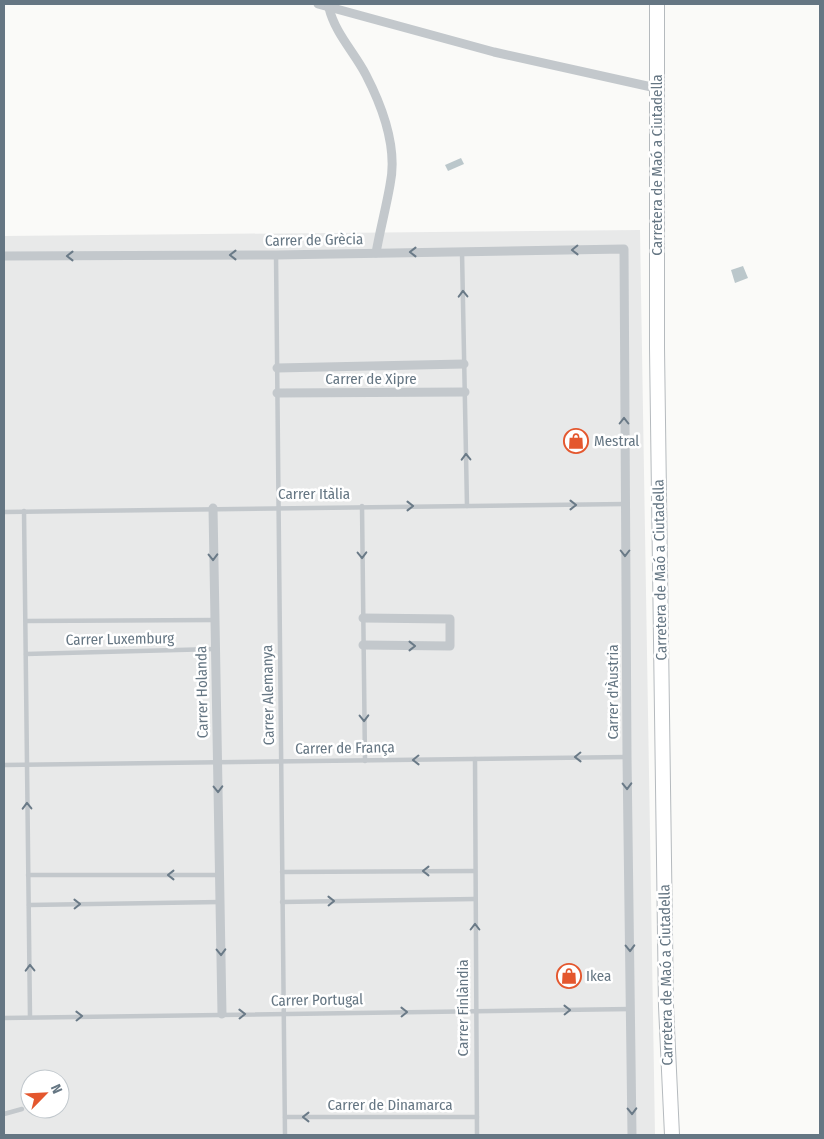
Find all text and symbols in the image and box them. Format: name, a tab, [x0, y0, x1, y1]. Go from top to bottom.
street label: Carretera de Maó a Ciutadella	[648, 74, 666, 256]
street label: Carrer de Grècia	[265, 230, 363, 250]
one-way arrow	[571, 245, 578, 255]
one-way arrow	[408, 247, 416, 257]
one-way arrow	[228, 250, 236, 260]
one-way arrow	[66, 251, 74, 261]
one-way arrow	[458, 290, 468, 298]
street label: Carrer de Xipre	[325, 370, 417, 388]
one-way arrow	[619, 416, 629, 424]
shop icon: Mestral	[563, 428, 589, 454]
place label: Mestral	[594, 432, 639, 450]
one-way arrow	[461, 453, 471, 460]
street label: Carretera de Maó a Ciutadella	[649, 479, 671, 661]
street label: Carrer Itàlia	[278, 485, 350, 503]
one-way arrow	[570, 500, 577, 510]
one-way arrow	[407, 501, 415, 511]
one-way arrow	[620, 550, 630, 557]
one-way arrow	[357, 552, 367, 559]
one-way arrow	[208, 553, 219, 561]
street label: Carrer Luxemburg	[66, 629, 174, 649]
one-way arrow	[408, 641, 416, 651]
street label: Carrer Alemanya	[258, 644, 278, 746]
street label: Carrer d'Àustria	[604, 644, 622, 740]
street label: Carrer Holanda	[192, 646, 212, 738]
one-way arrow	[359, 714, 370, 722]
street label: Carrer de França	[295, 738, 395, 758]
one-way arrow	[574, 752, 582, 762]
one-way arrow	[411, 755, 419, 765]
one-way arrow	[622, 782, 632, 790]
one-way arrow	[213, 786, 223, 794]
one-way arrow	[22, 801, 32, 809]
one-way arrow	[422, 866, 430, 876]
one-way arrow	[167, 870, 174, 880]
street label: Carretera de Maó a Ciutadella	[655, 884, 677, 1066]
one-way arrow	[327, 896, 335, 907]
one-way arrow	[74, 899, 82, 910]
one-way arrow	[470, 923, 480, 930]
one-way arrow	[625, 944, 635, 952]
one-way arrow	[216, 948, 226, 956]
street label: Carrer Finlàndia	[454, 959, 472, 1057]
shop icon: Ikea	[556, 963, 582, 989]
one-way arrow	[24, 964, 35, 972]
place label: Ikea	[586, 967, 611, 985]
street label: Carrer Portugal	[271, 990, 363, 1010]
one-way arrow	[563, 1004, 571, 1015]
one-way arrow	[400, 1007, 408, 1017]
one-way arrow	[238, 1009, 246, 1019]
one-way arrow	[76, 1011, 83, 1021]
north arrow	[20, 1069, 70, 1119]
text: N	[47, 1082, 66, 1096]
street label: Carrer de Dinamarca	[327, 1096, 453, 1114]
one-way arrow	[627, 1107, 637, 1115]
one-way arrow	[301, 1112, 309, 1122]

